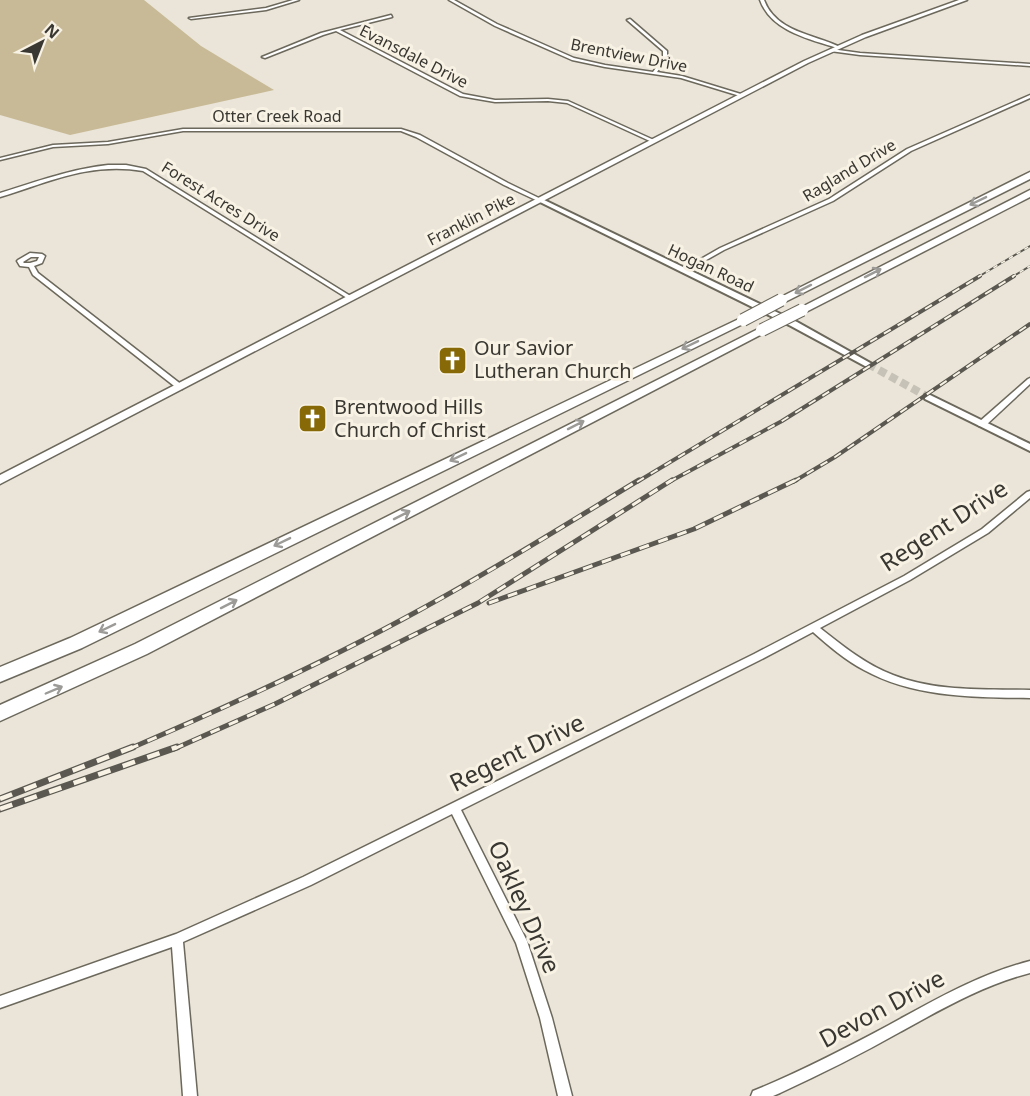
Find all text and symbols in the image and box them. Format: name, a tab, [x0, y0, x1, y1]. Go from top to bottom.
north arrow	[12, 12, 72, 72]
text: N	[40, 18, 64, 43]
street label: Evansdale Drive	[356, 19, 472, 93]
street label: Brentview Drive	[569, 33, 689, 77]
street label: Otter Creek Road	[212, 105, 342, 127]
street label: Ragland Drive	[798, 133, 900, 207]
street label: Forest Acres Drive	[158, 156, 284, 246]
street label: Franklin Pike	[423, 187, 519, 251]
one-way arrow	[969, 196, 987, 208]
street label: Hogan Road	[664, 238, 758, 298]
one-way arrow	[863, 267, 881, 279]
one-way arrow	[795, 283, 813, 295]
place label: Our Savior Lutheran Church	[474, 334, 632, 384]
one-way arrow	[681, 340, 699, 351]
church icon: Our Savior Lutheran Church	[437, 344, 469, 376]
place label: Brentwood Hills Church of Christ	[334, 393, 486, 443]
church icon: Brentwood Hills Church of Christ	[297, 403, 329, 435]
one-way arrow	[566, 419, 584, 431]
one-way arrow	[449, 452, 467, 464]
street label: Regent Drive	[873, 471, 1013, 578]
one-way arrow	[393, 509, 411, 520]
one-way arrow	[274, 536, 291, 548]
one-way arrow	[220, 598, 237, 610]
one-way arrow	[99, 622, 116, 634]
one-way arrow	[44, 683, 62, 695]
street label: Regent Drive	[444, 705, 589, 798]
street label: Oakley Drive	[481, 835, 569, 978]
street label: Devon Drive	[813, 961, 950, 1055]

